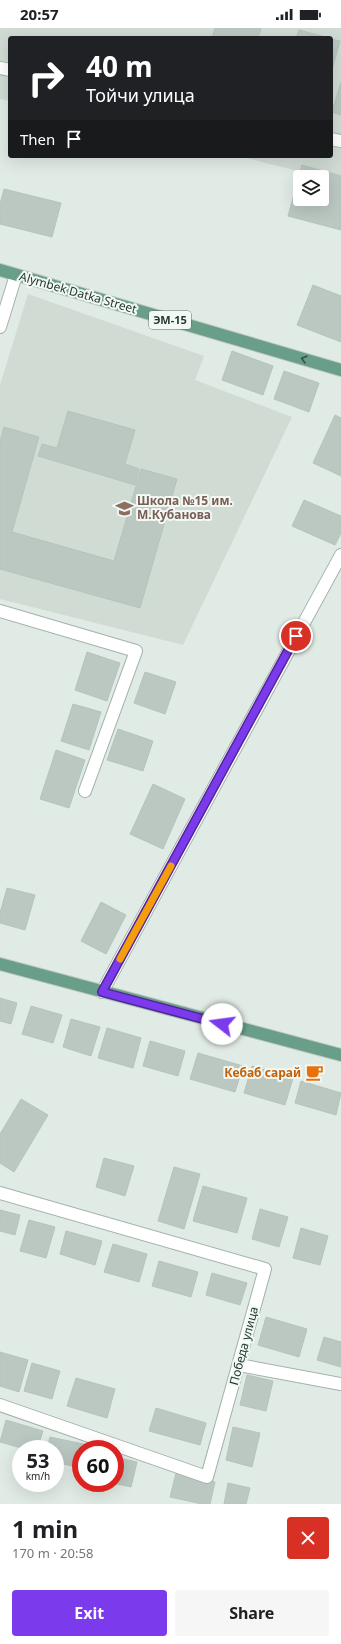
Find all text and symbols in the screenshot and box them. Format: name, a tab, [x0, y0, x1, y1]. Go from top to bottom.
text: 20:57	[20, 4, 59, 24]
text: 40 m	[86, 47, 153, 85]
icon: right	[20, 52, 72, 104]
text: Тойчи улица	[86, 83, 195, 107]
icon: arrive	[63, 128, 85, 150]
text: Then	[20, 129, 55, 149]
map controls	[293, 170, 329, 206]
button: layers	[293, 170, 329, 206]
street label: Alymbek Datka Street	[17, 268, 139, 318]
road number: ЭМ-15	[149, 311, 191, 329]
one-way arrow	[300, 355, 307, 364]
place label: Школа №15 им. М.Кубанова	[137, 492, 233, 523]
school or university icon: Школа №15 им. М.Кубанова	[114, 498, 134, 518]
pin	[279, 619, 313, 653]
icon: arrive	[285, 625, 307, 647]
position arrow	[201, 1003, 243, 1045]
cafe icon: Кебаб сарай	[304, 1063, 324, 1083]
place label: Кебаб сарай	[224, 1064, 301, 1081]
street label: Победа улица	[225, 1305, 262, 1387]
speed limit sign: 60	[72, 1440, 124, 1492]
text: 53	[27, 1447, 49, 1474]
text: km/h	[26, 1469, 50, 1483]
text: 1 min	[12, 1512, 78, 1545]
button: close	[287, 1517, 329, 1559]
text: 170 m · 20:58	[12, 1544, 93, 1562]
button: Exit	[12, 1590, 167, 1636]
button: Share	[175, 1590, 329, 1636]

